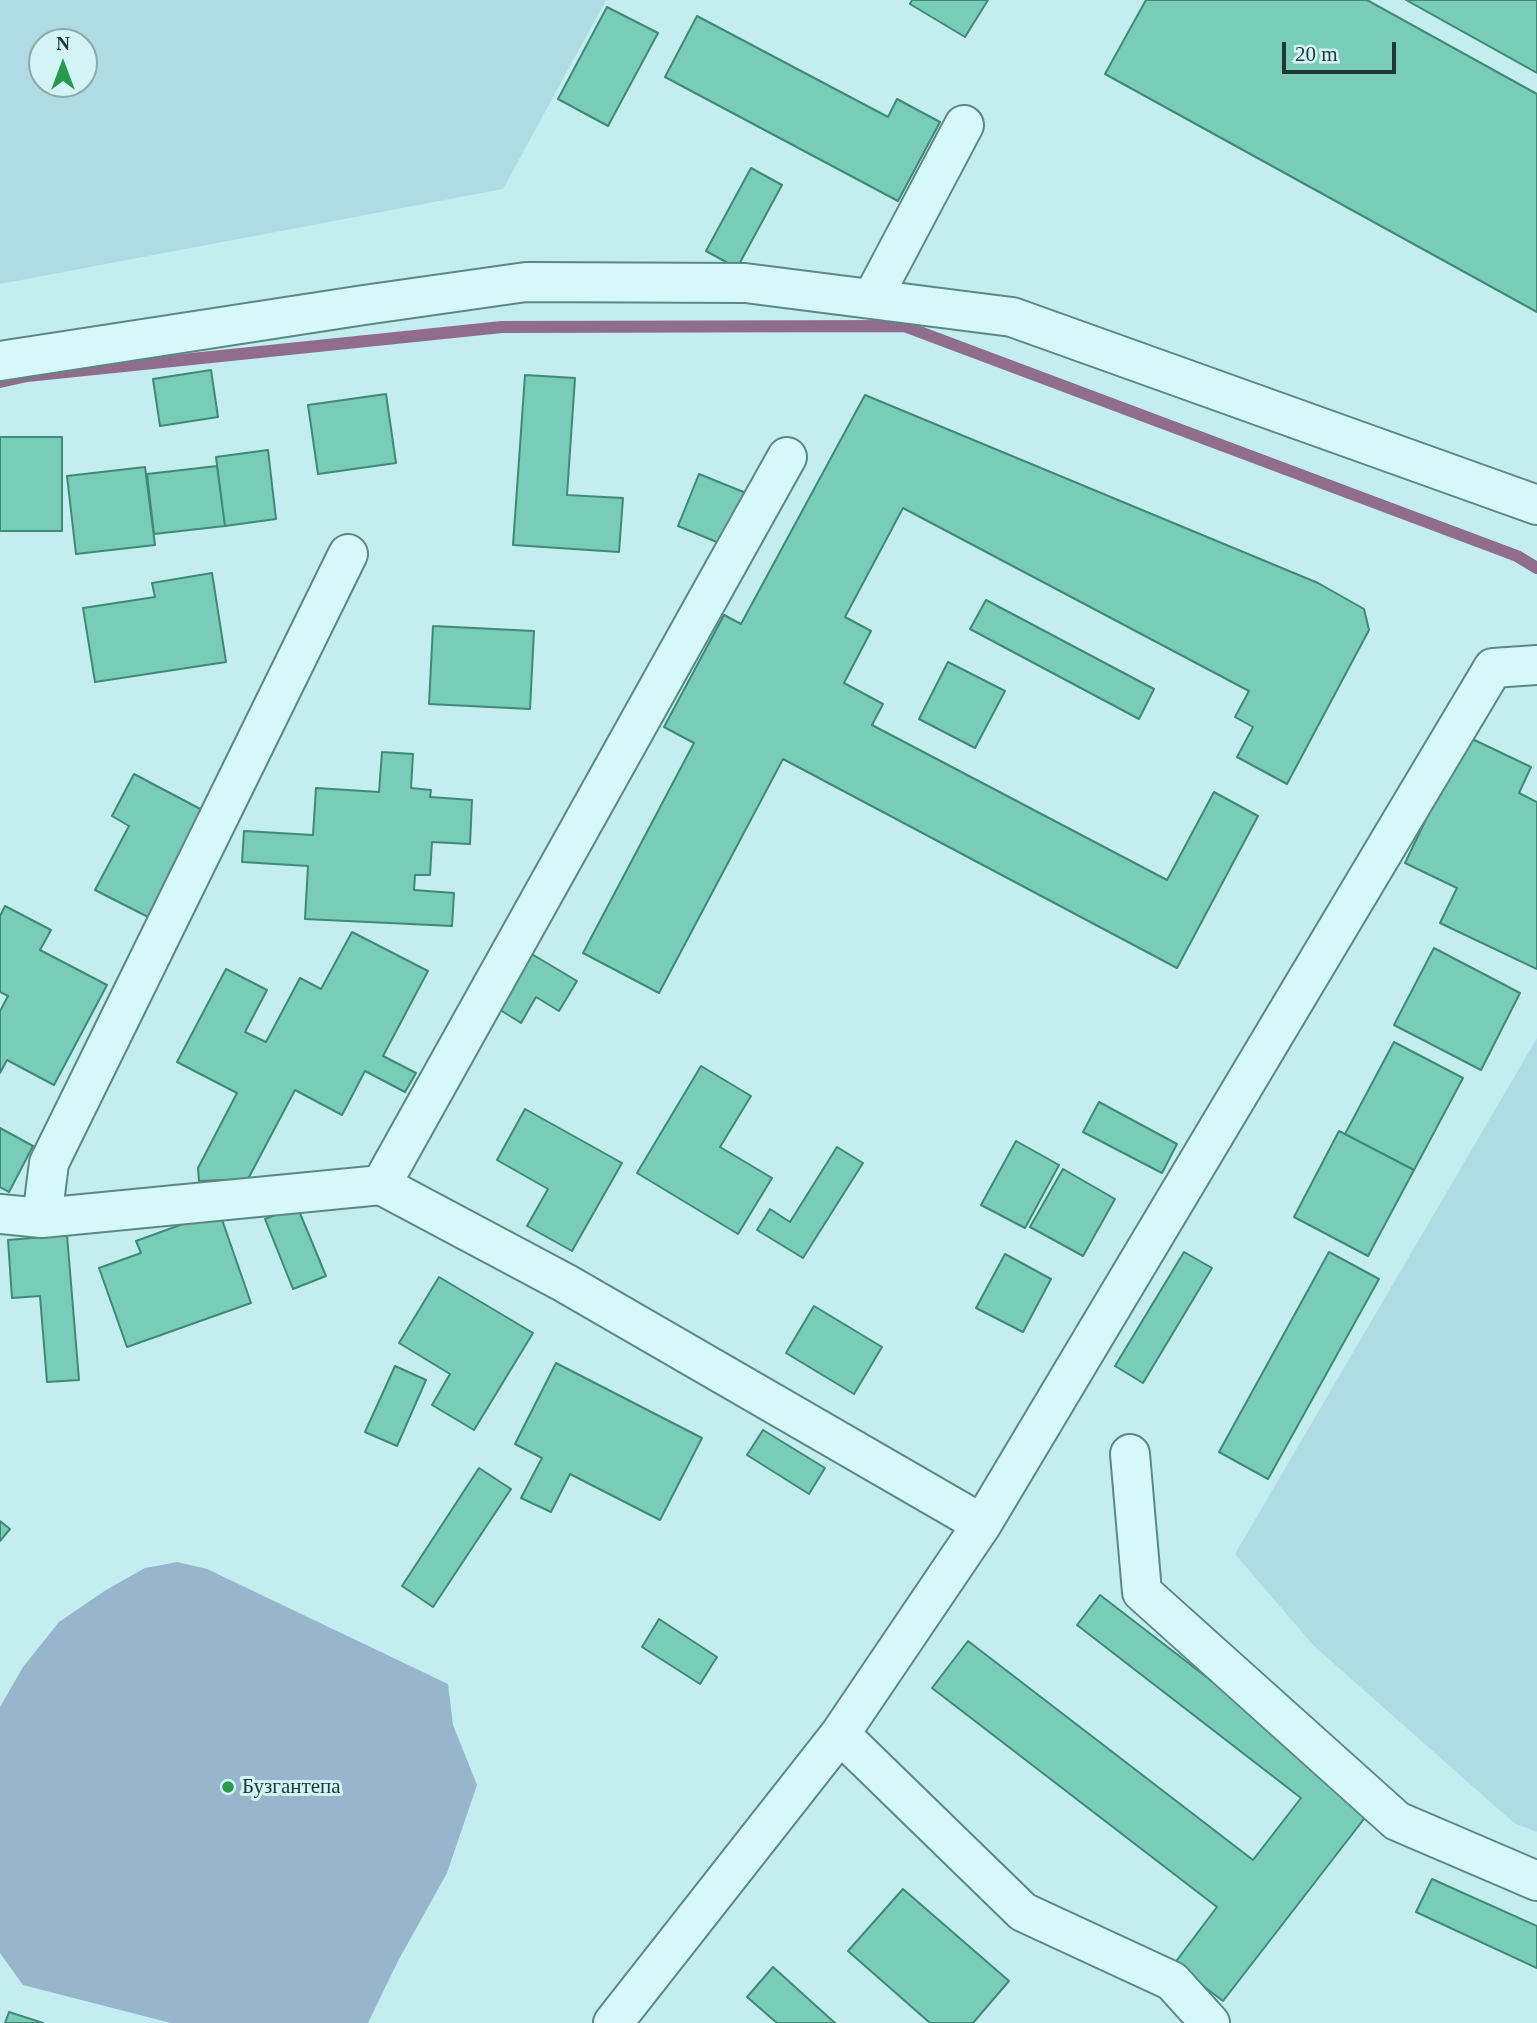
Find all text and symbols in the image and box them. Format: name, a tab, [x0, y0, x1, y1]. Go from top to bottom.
north arrow	[28, 28, 98, 98]
scale bar	[1285, 28, 1399, 72]
text: N	[56, 33, 70, 54]
text: 20 m	[1295, 42, 1338, 66]
place label: Бузгантепа	[242, 1774, 341, 1800]
marker: Бузгантепа	[220, 1779, 236, 1795]

